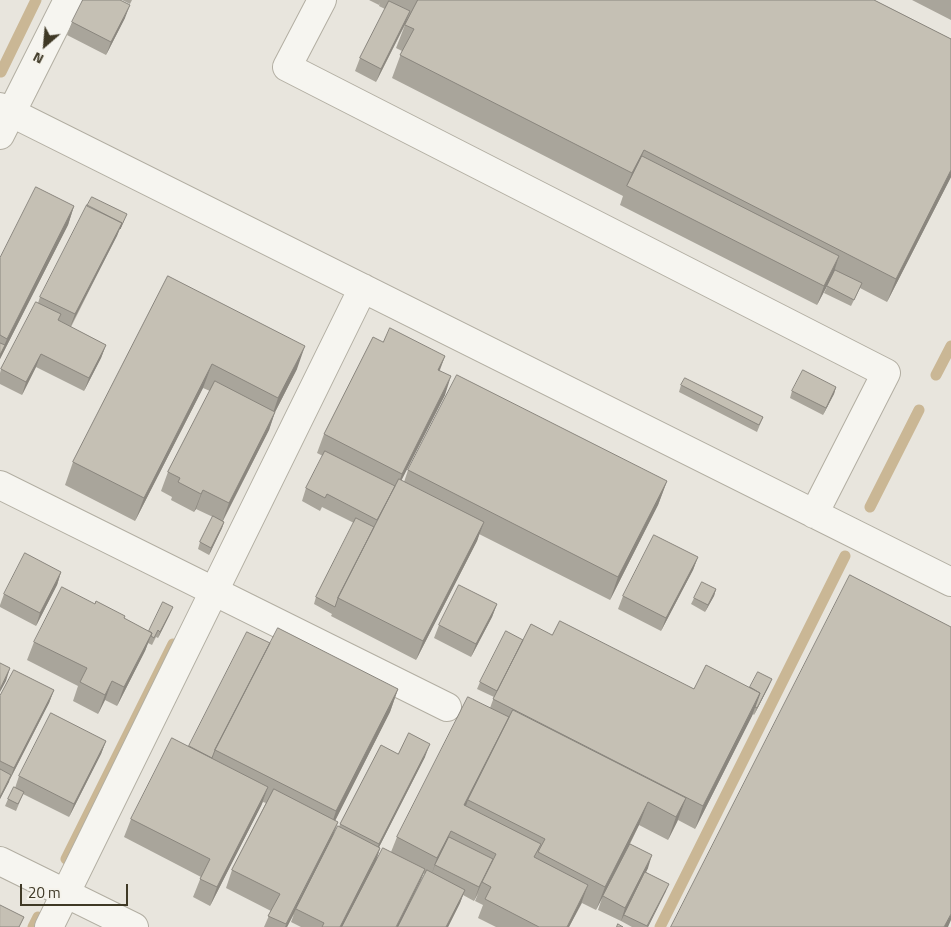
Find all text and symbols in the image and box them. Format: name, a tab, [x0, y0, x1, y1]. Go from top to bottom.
north arrow	[20, 20, 70, 70]
text: N	[29, 47, 47, 70]
scale bar	[22, 874, 130, 906]
text: 20 m	[28, 881, 61, 904]

